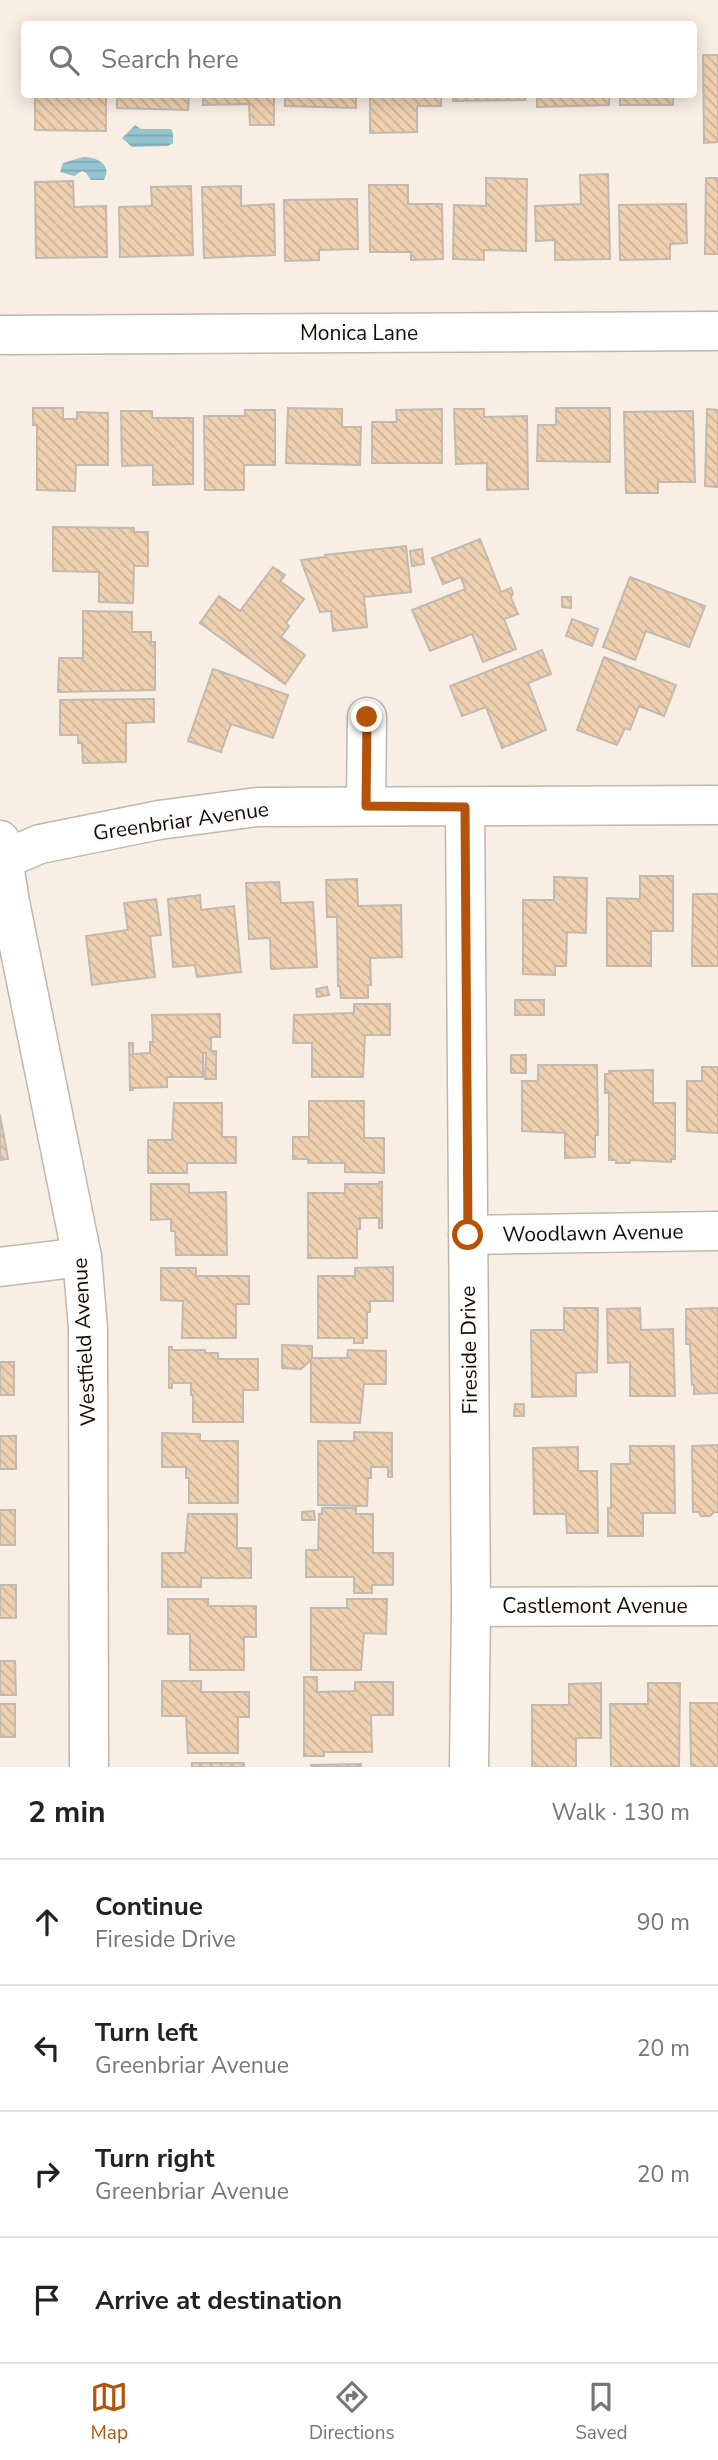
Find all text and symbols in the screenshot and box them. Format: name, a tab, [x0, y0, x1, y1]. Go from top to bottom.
search box	[21, 21, 697, 98]
icon: search	[45, 41, 83, 79]
text: Search here	[101, 42, 239, 77]
street label: Monica Lane	[300, 319, 418, 347]
route end	[351, 701, 382, 732]
street label: Greenbriar Avenue	[91, 795, 271, 847]
street label: Woodlawn Avenue	[502, 1217, 684, 1249]
route start	[452, 1219, 483, 1250]
street label: Westfield Avenue	[66, 1257, 102, 1427]
street label: Fireside Drive	[454, 1285, 484, 1415]
street label: Castlemont Avenue	[502, 1592, 688, 1620]
text: 2 min	[28, 1792, 106, 1833]
text: Walk · 130 m	[551, 1797, 690, 1828]
text: Continue	[95, 1889, 203, 1924]
icon: ahead	[28, 1903, 66, 1941]
text: 90 m	[637, 1907, 690, 1938]
text: Fireside Drive	[95, 1924, 236, 1955]
text: Turn left	[95, 2015, 198, 2050]
icon: left	[28, 2029, 66, 2067]
text: 20 m	[637, 2033, 690, 2064]
text: Greenbriar Avenue	[95, 2050, 289, 2081]
text: Turn right	[95, 2141, 214, 2176]
icon: right	[28, 2155, 66, 2193]
text: 20 m	[637, 2159, 690, 2190]
text: Greenbriar Avenue	[95, 2176, 289, 2207]
icon: arrive	[28, 2281, 66, 2319]
text: Arrive at destination	[95, 2283, 342, 2318]
tab: Map	[90, 2378, 128, 2446]
tab: Directions	[309, 2378, 395, 2446]
tab: Saved	[575, 2378, 628, 2446]

